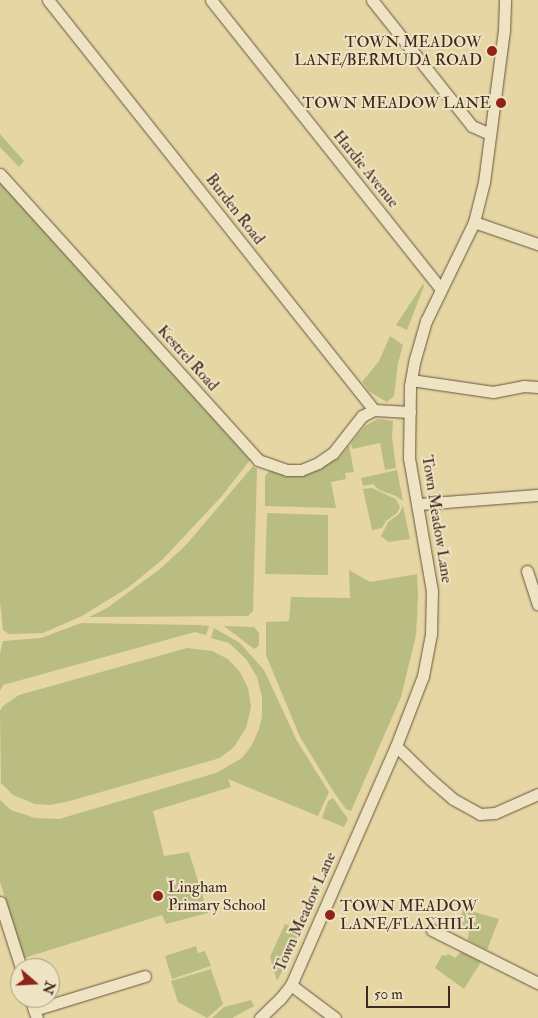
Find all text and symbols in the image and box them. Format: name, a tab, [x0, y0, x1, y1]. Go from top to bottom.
place label: TOWN MEADOW LANE/BERMUDA ROAD	[294, 32, 482, 70]
marker: TOWN MEADOW LANE/BERMUDA ROAD	[486, 45, 498, 57]
place label: TOWN MEADOW LANE	[302, 93, 491, 113]
marker: TOWN MEADOW LANE	[495, 97, 507, 109]
street label: Hardie Avenue	[329, 126, 403, 212]
street label: Burden Road	[201, 170, 269, 248]
street label: Kestrel Road	[153, 321, 223, 395]
street label: Town Meadow Lane	[417, 454, 457, 584]
street label: Town Meadow Lane	[270, 849, 340, 975]
place label: Lingham Primary School	[168, 877, 266, 915]
marker: Lingham Primary School	[152, 890, 164, 902]
place label: TOWN MEADOW LANE/FLAXHILL	[340, 896, 479, 934]
marker: TOWN MEADOW LANE/FLAXHILL	[324, 909, 336, 921]
north arrow	[10, 958, 60, 1008]
scale bar	[368, 976, 452, 1008]
text: N	[39, 979, 59, 996]
text: 50 m	[374, 985, 403, 1004]

